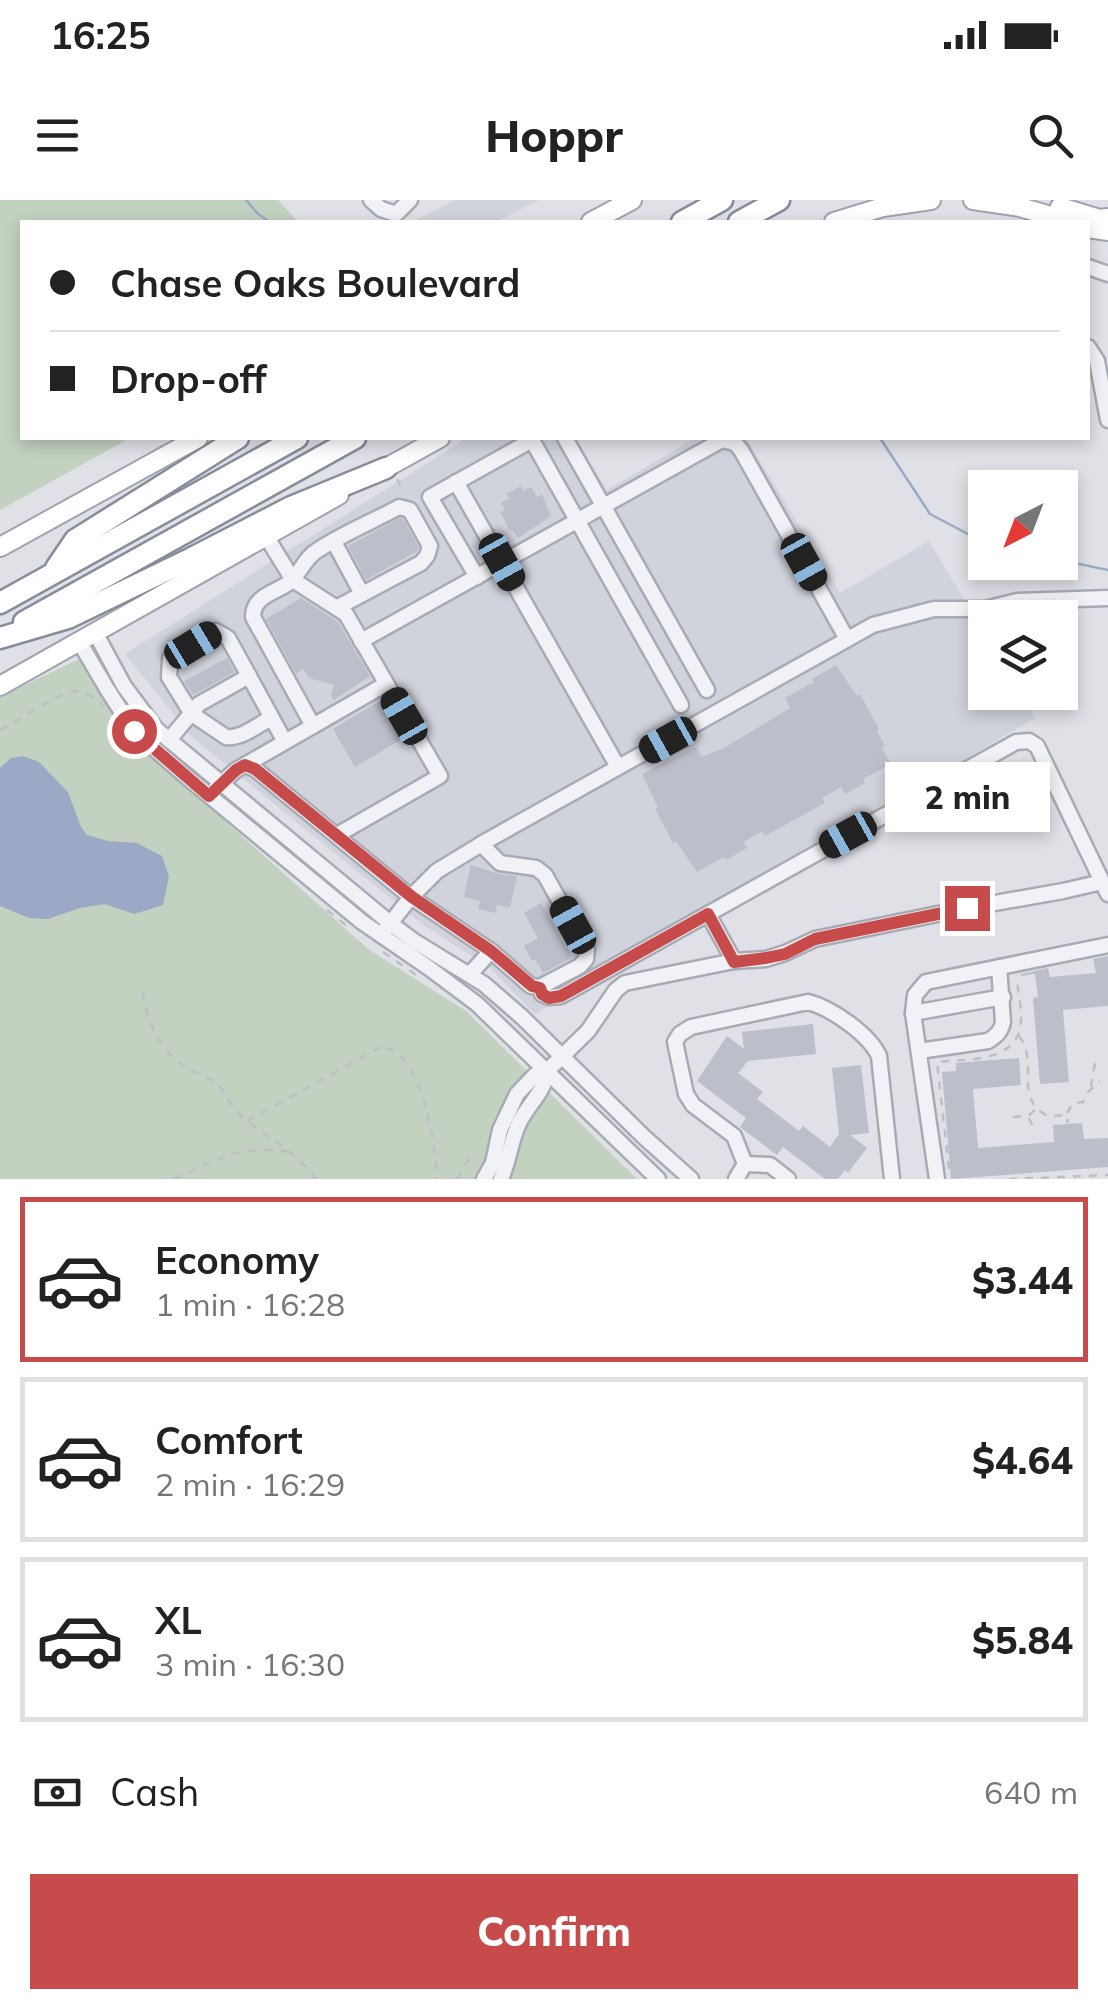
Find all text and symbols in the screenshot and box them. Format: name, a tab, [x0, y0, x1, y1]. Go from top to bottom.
text: 16:25	[50, 11, 151, 59]
text: Hoppr	[485, 107, 623, 163]
icon: menu	[30, 108, 85, 163]
icon: search	[1023, 108, 1078, 163]
text: Chase Oaks Boulevard	[110, 259, 520, 307]
text: Drop-off	[110, 355, 267, 403]
north arrow	[968, 470, 1078, 580]
map controls	[968, 470, 1078, 710]
car	[474, 528, 530, 596]
car	[776, 528, 832, 596]
button: layers	[968, 600, 1078, 710]
car	[160, 617, 226, 673]
car	[376, 683, 432, 749]
route start	[112, 709, 157, 754]
car	[634, 712, 702, 768]
callout: 2 min	[884, 763, 1050, 833]
text: 2 min	[925, 777, 1010, 817]
car	[814, 807, 882, 863]
route end	[945, 886, 990, 931]
car	[545, 891, 601, 959]
icon: car	[35, 1235, 125, 1325]
text: Economy	[155, 1236, 319, 1284]
text: $3.44	[972, 1256, 1073, 1304]
text: 1 min · 16:28	[155, 1284, 345, 1324]
icon: car	[35, 1415, 125, 1505]
text: Comfort	[155, 1416, 303, 1464]
text: $4.64	[972, 1436, 1073, 1484]
text: 2 min · 16:29	[155, 1464, 345, 1504]
icon: car	[35, 1595, 125, 1685]
text: XL	[155, 1596, 202, 1644]
text: $5.84	[972, 1616, 1073, 1664]
text: 3 min · 16:30	[155, 1644, 345, 1684]
icon: cash	[30, 1765, 85, 1820]
text: Cash	[110, 1768, 199, 1816]
text: 640 m	[984, 1772, 1078, 1812]
button: Confirm	[30, 1874, 1078, 1989]

